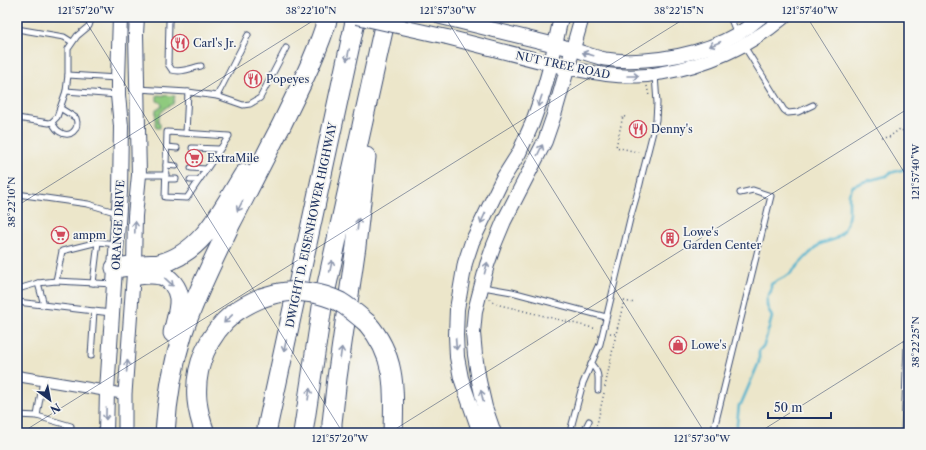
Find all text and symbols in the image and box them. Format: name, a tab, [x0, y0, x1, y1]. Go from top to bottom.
text: 121°57'20"W	[58, 4, 115, 17]
text: 38°22'10"N	[286, 4, 336, 17]
text: 121°57'30"W	[420, 4, 477, 17]
text: 38°22'15"N	[654, 4, 704, 17]
text: 121°57'40"W	[782, 4, 839, 17]
restaurant icon: Carl's Jr.	[170, 33, 190, 53]
place label: Carl's Jr.	[193, 36, 236, 50]
one-way arrow	[710, 41, 722, 48]
one-way arrow	[343, 48, 351, 61]
street label: NUT TREE ROAD	[514, 48, 612, 82]
one-way arrow	[582, 50, 595, 57]
restaurant icon: Popeyes	[243, 69, 263, 89]
place label: Popeyes	[266, 72, 309, 86]
one-way arrow	[626, 72, 639, 80]
one-way arrow	[536, 95, 543, 108]
restaurant icon: Denny's	[628, 119, 648, 139]
street label: DWIGHT D. EISENHOWER HIGHWAY	[282, 121, 340, 329]
place label: Denny's	[651, 122, 693, 136]
text: 121°57'40"W	[909, 143, 922, 200]
one-way arrow	[537, 144, 544, 156]
supermarket icon: ExtraMile	[184, 148, 204, 168]
place label: ExtraMile	[207, 151, 259, 165]
text: 38°22'10"N	[5, 177, 18, 227]
street label: ORANGE DRIVE	[109, 179, 127, 270]
one-way arrow	[236, 200, 243, 212]
one-way arrow	[479, 212, 486, 224]
one-way arrow	[355, 218, 362, 231]
one-way arrow	[131, 221, 139, 234]
supermarket icon: ampm	[50, 225, 70, 245]
place label: Lowe's Garden Center	[683, 225, 761, 252]
place label: ampm	[73, 228, 107, 242]
building icon: Lowe's Garden Center	[660, 228, 680, 248]
one-way arrow	[327, 260, 335, 273]
one-way arrow	[483, 262, 491, 275]
one-way arrow	[164, 277, 174, 286]
one-way arrow	[223, 314, 233, 324]
text: 38°22'25"N	[909, 316, 922, 368]
shop icon: Lowe's	[668, 335, 688, 355]
one-way arrow	[453, 337, 460, 350]
place label: Lowe's	[691, 338, 727, 352]
one-way arrow	[281, 340, 289, 353]
one-way arrow	[337, 346, 345, 359]
one-way arrow	[124, 360, 131, 373]
north arrow	[30, 380, 70, 420]
one-way arrow	[305, 388, 313, 401]
one-way arrow	[478, 390, 486, 403]
scale bar	[768, 394, 831, 420]
text: N	[47, 400, 63, 417]
text: 50 m	[774, 400, 803, 415]
one-way arrow	[102, 407, 110, 420]
text: 121°57'20"W	[312, 432, 369, 445]
text: 121°57'30"W	[674, 432, 731, 445]

